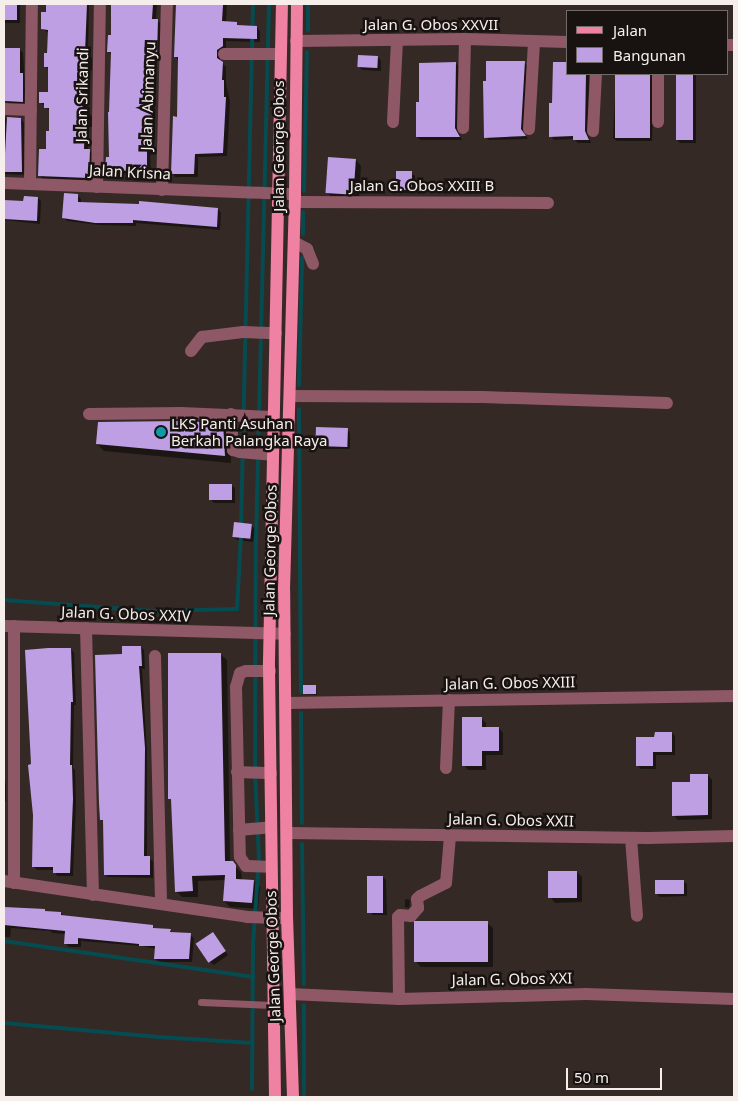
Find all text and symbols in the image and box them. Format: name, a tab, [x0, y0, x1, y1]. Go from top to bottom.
legend	[566, 10, 728, 75]
street label: Jalan G. Obos XXVII	[364, 16, 498, 34]
text: Jalan	[613, 20, 647, 40]
street label: Jalan Abimanyu	[137, 41, 159, 151]
text: Bangunan	[613, 45, 686, 65]
street label: Jalan Srikandi	[72, 47, 92, 143]
street label: Jalan George Obos	[270, 80, 288, 212]
street label: Jalan Krisna	[88, 161, 172, 183]
street label: Jalan G. Obos XXIII B	[350, 177, 494, 195]
place label: LKS Panti Asuhan Berkah Palangka Raya	[171, 414, 327, 449]
marker: LKS Panti Asuhan Berkah Palangka Raya	[155, 426, 167, 438]
street label: Jalan George Obos	[260, 484, 280, 616]
street label: Jalan G. Obos XXIV	[61, 603, 191, 625]
street label: Jalan G. Obos XXIII	[444, 673, 576, 693]
street label: Jalan G. Obos XXII	[448, 810, 574, 830]
street label: Jalan George Obos	[262, 890, 284, 1022]
street label: Jalan G. Obos XXI	[452, 969, 572, 989]
scale bar	[568, 1058, 664, 1090]
text: 50 m	[574, 1067, 609, 1087]

